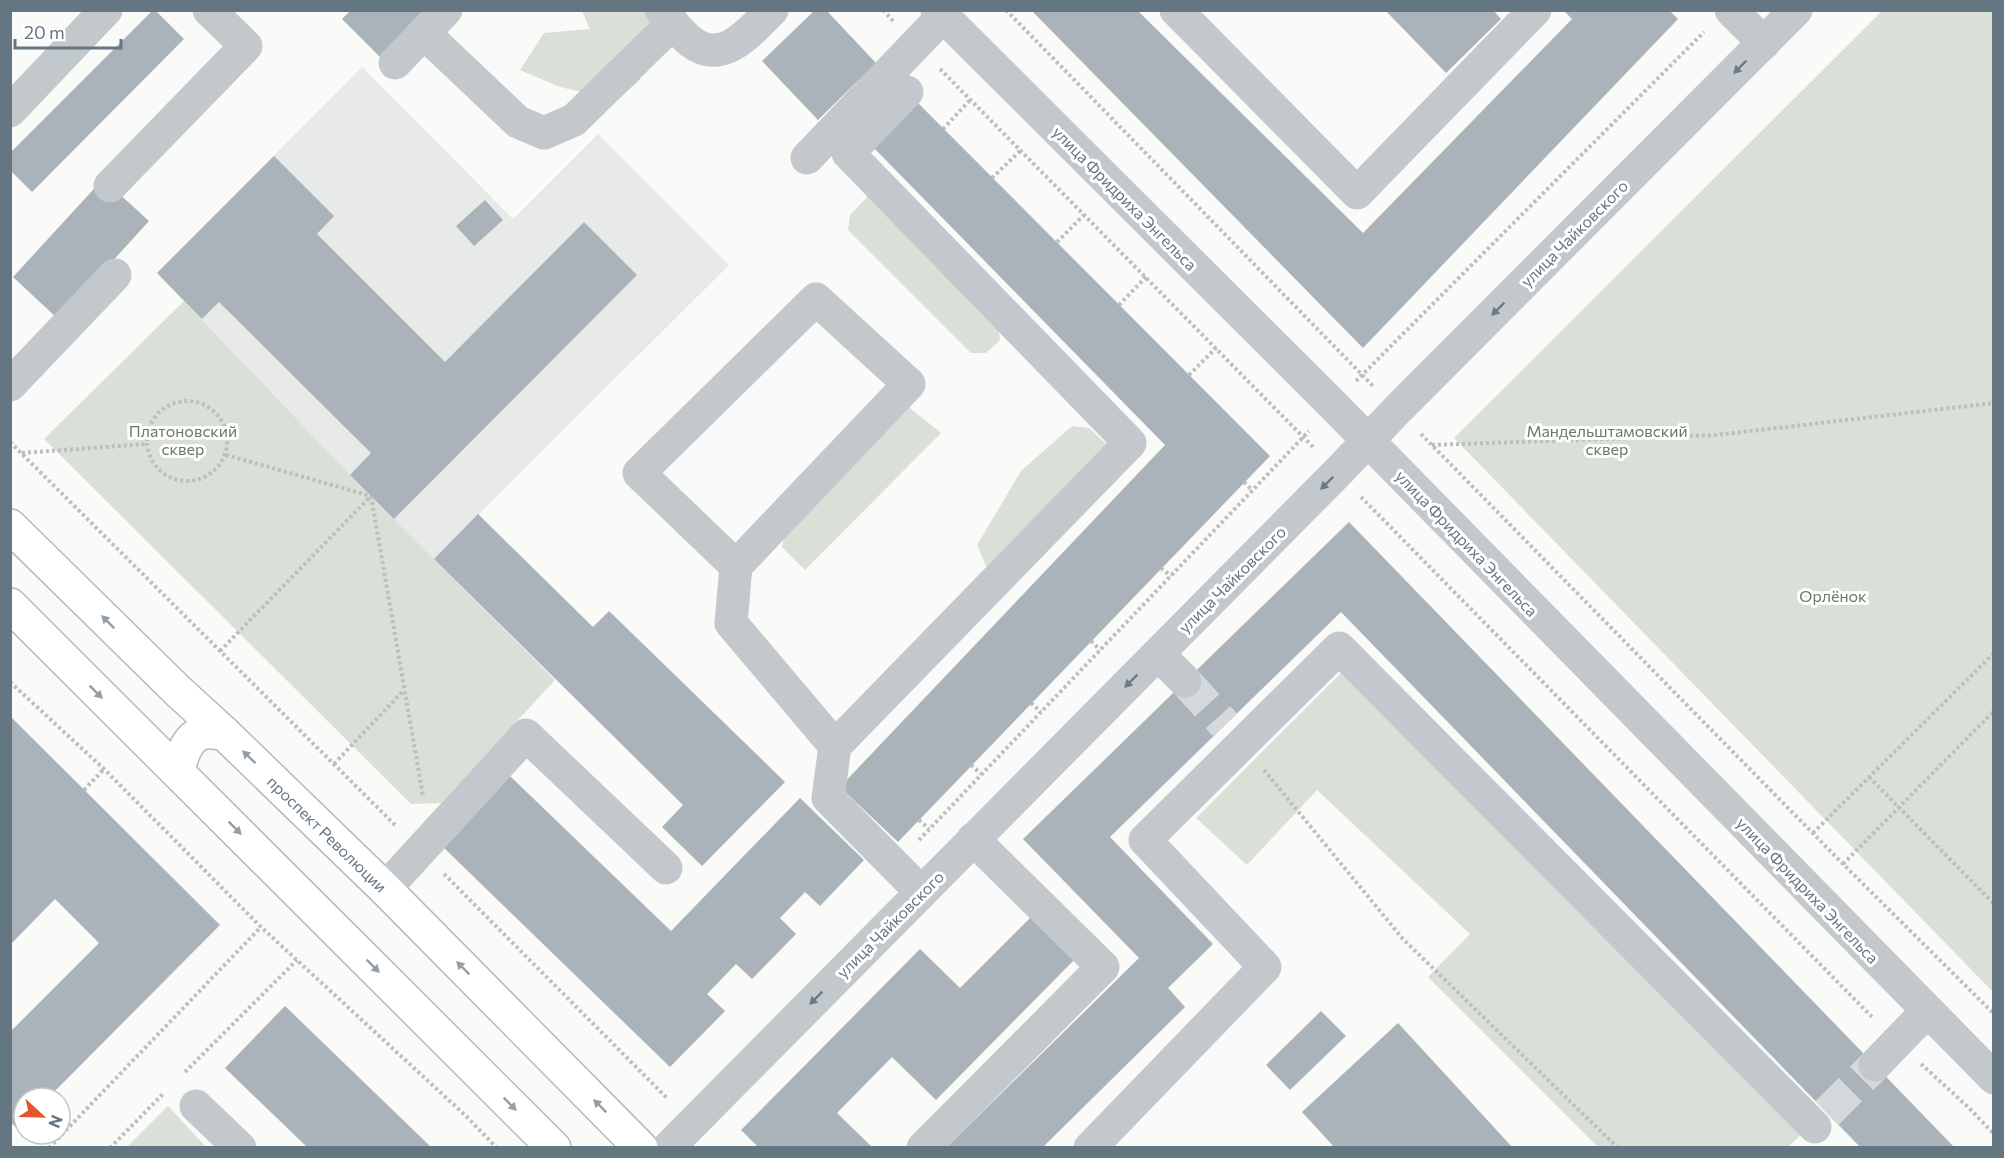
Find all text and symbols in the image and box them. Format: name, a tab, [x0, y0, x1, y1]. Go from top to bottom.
scale bar	[15, 12, 122, 50]
text: 20 m	[24, 21, 65, 43]
one-way arrow	[1734, 59, 1748, 73]
street label: улица Фридриха Энгельса	[1049, 122, 1201, 274]
street label: улица Чайковского	[1517, 176, 1631, 290]
one-way arrow	[1492, 301, 1506, 315]
park label: Платоновский сквер	[129, 421, 237, 458]
park label: Мандельштамовский сквер	[1526, 421, 1688, 458]
street label: улица Фридриха Энгельса	[1392, 466, 1542, 620]
one-way arrow	[1321, 476, 1335, 490]
street label: улица Чайковского	[1175, 522, 1289, 636]
park label: Орлёнок	[1799, 586, 1867, 605]
one-way arrow	[102, 616, 116, 630]
one-way arrow	[1124, 674, 1138, 688]
one-way arrow	[88, 684, 102, 698]
one-way arrow	[242, 750, 257, 764]
street label: проспект Революции	[264, 771, 391, 895]
street label: улица Фридриха Энгельса	[1733, 813, 1883, 967]
one-way arrow	[227, 821, 241, 835]
street label: улица Чайковского	[833, 867, 947, 981]
one-way arrow	[365, 959, 379, 973]
one-way arrow	[456, 961, 470, 975]
one-way arrow	[809, 991, 823, 1005]
north arrow	[12, 1086, 72, 1146]
one-way arrow	[503, 1097, 517, 1111]
one-way arrow	[593, 1099, 607, 1114]
text: N	[45, 1113, 67, 1131]

